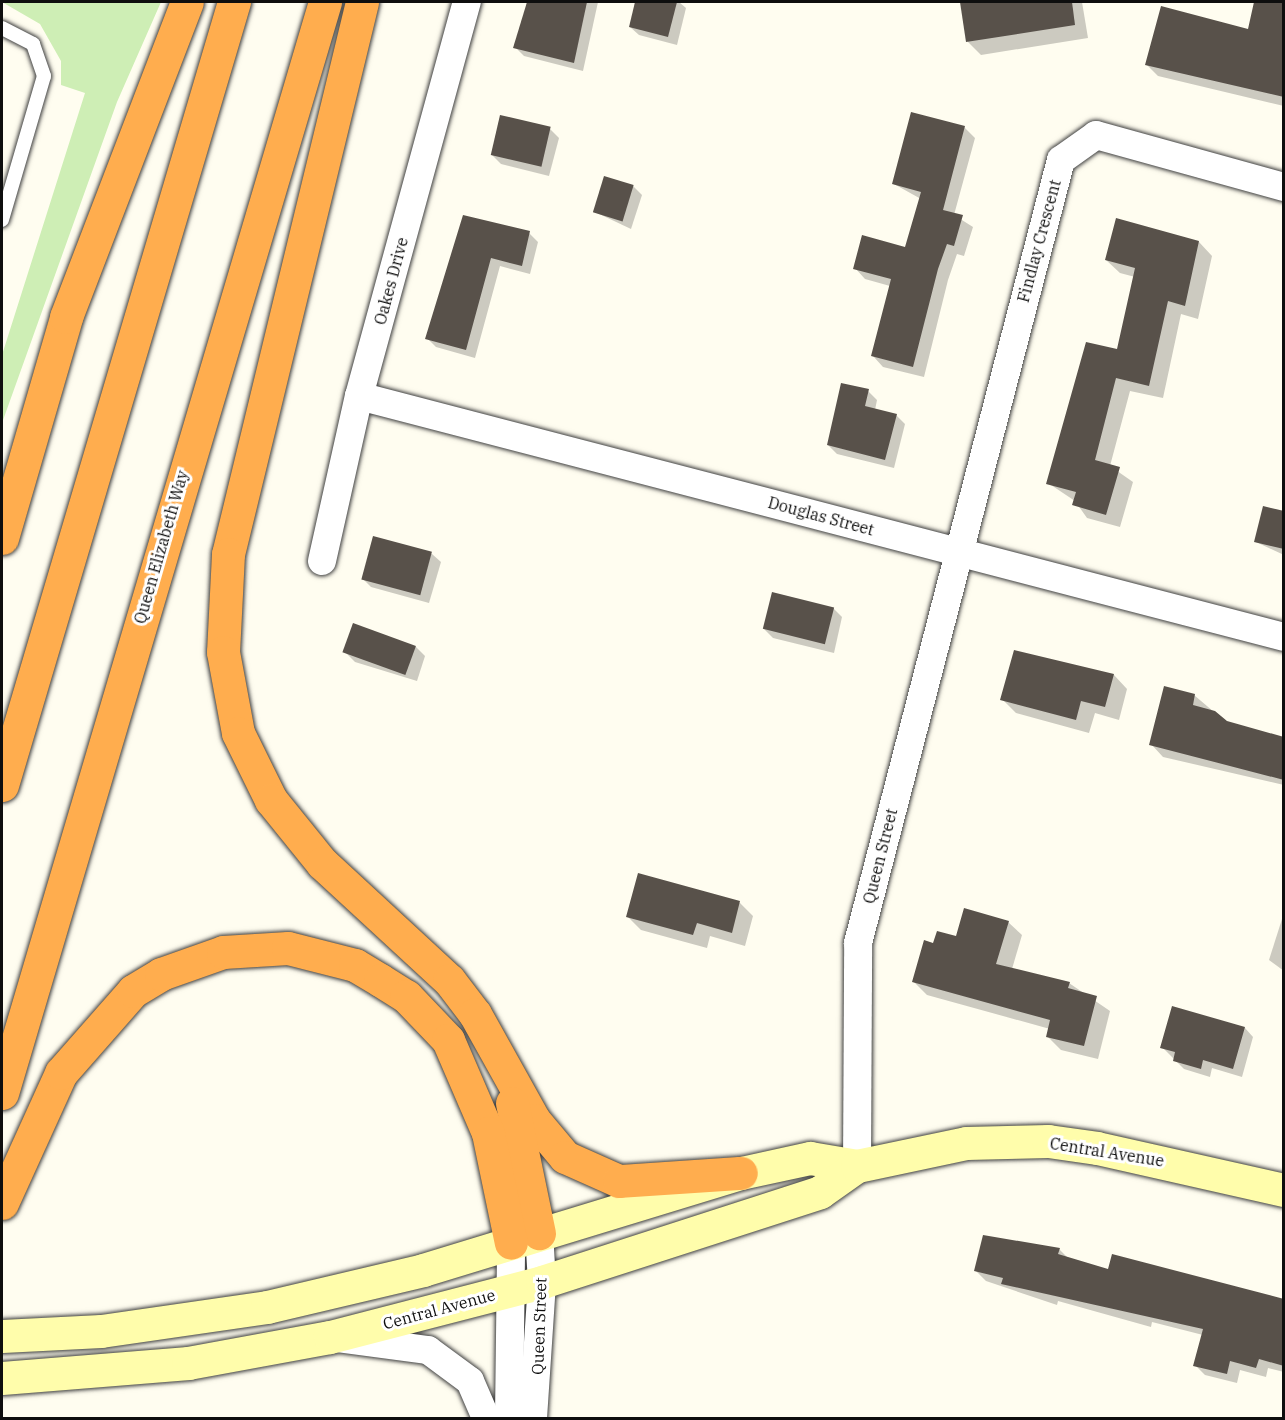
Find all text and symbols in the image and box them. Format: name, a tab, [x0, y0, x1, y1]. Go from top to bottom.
street label: Findlay Crescent	[1013, 177, 1065, 305]
street label: Oakes Drive	[370, 235, 412, 327]
street label: Queen Elizabeth Way	[130, 468, 192, 626]
street label: Douglas Street	[766, 493, 876, 539]
street label: Queen Street	[859, 806, 901, 906]
street label: Central Avenue	[1049, 1134, 1165, 1170]
street label: Queen Street	[528, 1277, 550, 1375]
street label: Central Avenue	[381, 1285, 497, 1333]

